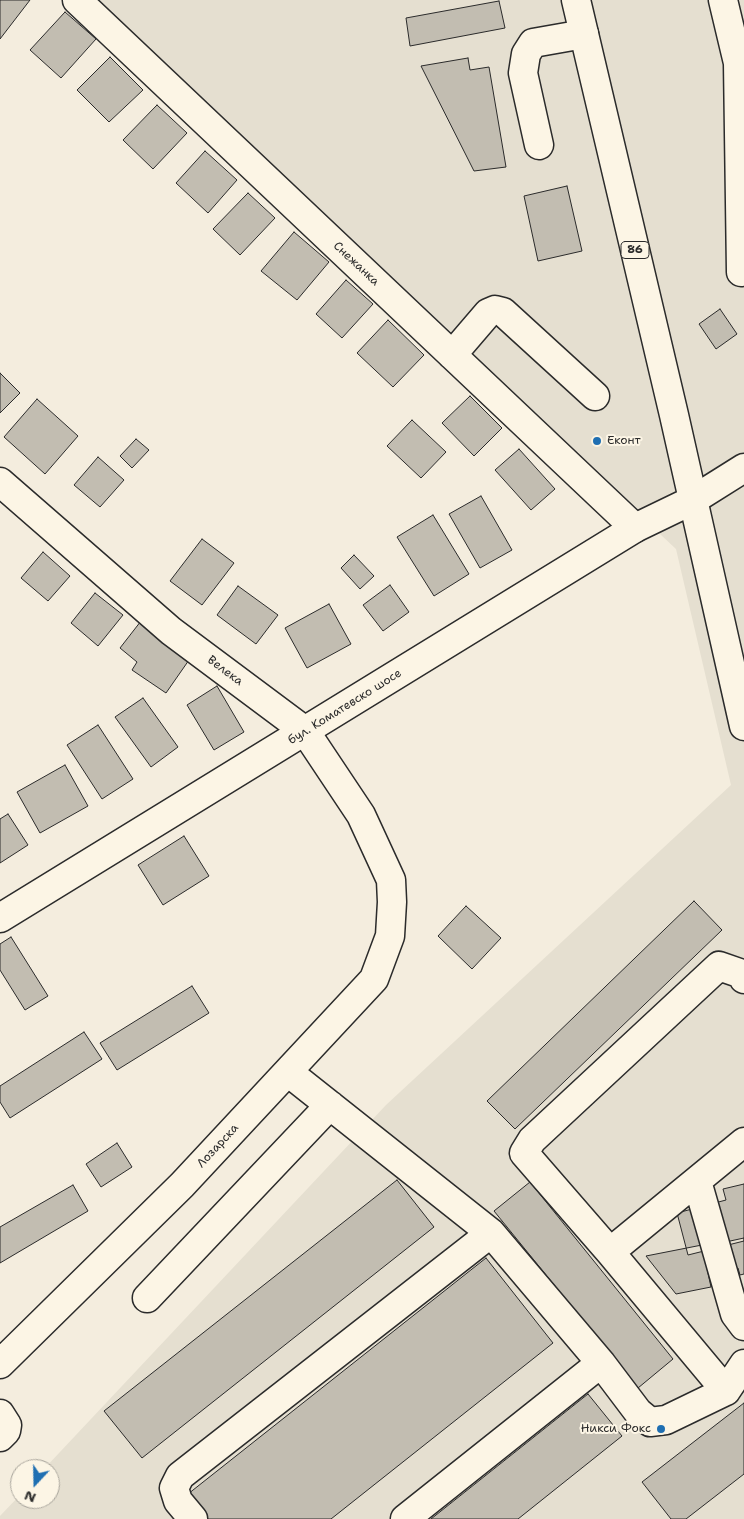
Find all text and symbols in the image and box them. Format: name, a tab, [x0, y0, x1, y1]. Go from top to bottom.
street label: Снежанка	[330, 239, 382, 289]
road number: 86	[621, 242, 649, 258]
place label: Еконт	[607, 434, 641, 448]
marker: Еконт	[591, 435, 603, 447]
street label: Велека	[204, 653, 246, 689]
street label: бул. Коматевско шосе	[286, 666, 404, 748]
street label: Лозарска	[194, 1121, 242, 1171]
place label: Никси Фокс	[581, 1422, 651, 1436]
marker: Никси Фокс	[655, 1423, 667, 1435]
north arrow	[10, 1459, 60, 1509]
text: N	[22, 1487, 38, 1507]

